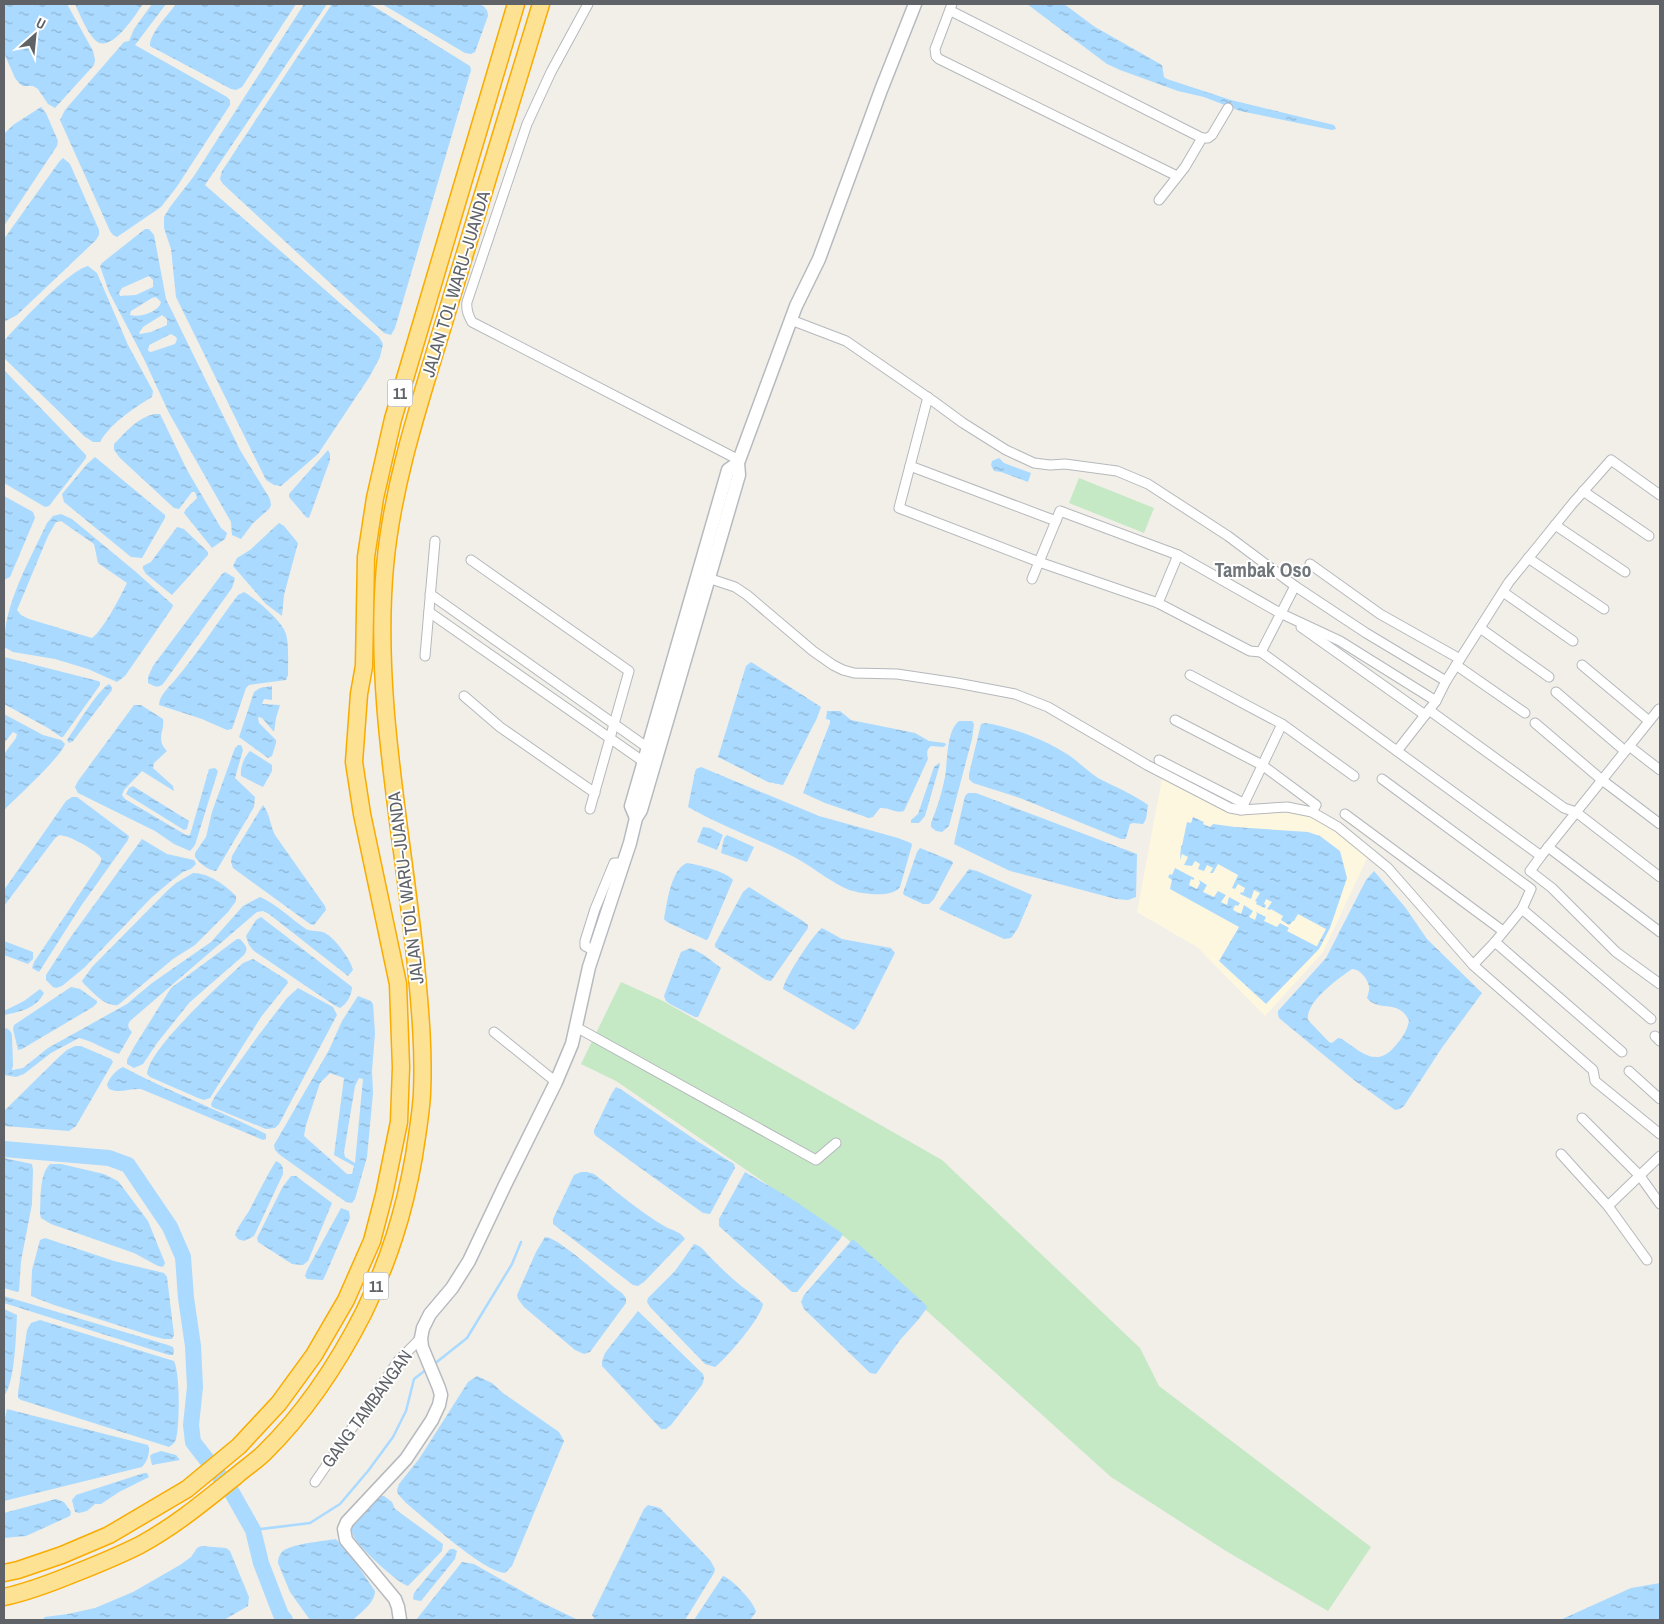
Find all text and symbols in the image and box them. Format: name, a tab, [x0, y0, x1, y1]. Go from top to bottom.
north arrow	[10, 10, 60, 60]
text: U	[33, 14, 49, 33]
street label: JALAN TOL WARU–JUANDA	[415, 187, 496, 380]
road number: 11	[388, 379, 412, 406]
district label: Tambak Oso	[1214, 556, 1312, 583]
street label: JALAN TOL WARU–JUANDA	[381, 790, 430, 986]
road number: 11	[364, 1272, 388, 1300]
street label: GANG TAMBANGAN	[315, 1345, 418, 1473]

